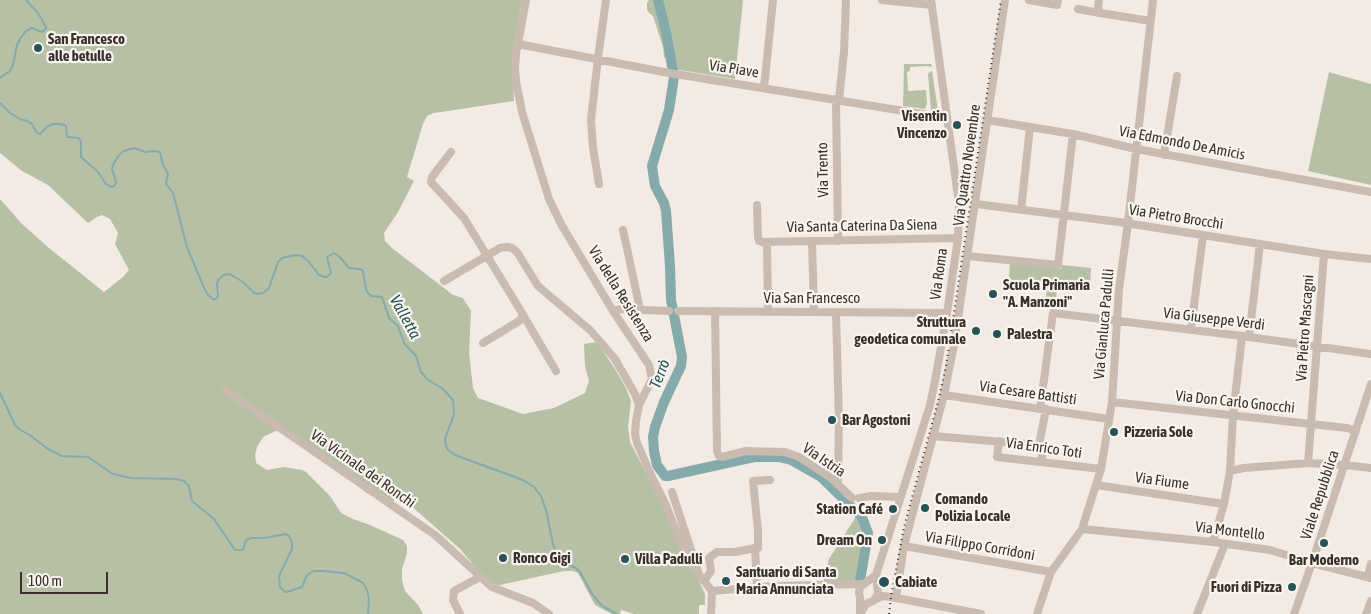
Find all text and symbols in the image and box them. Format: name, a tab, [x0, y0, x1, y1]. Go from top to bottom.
place label: San Francesco alle betulle	[48, 30, 125, 65]
marker: San Francesco alle betulle	[32, 42, 44, 54]
street label: Via Piave	[708, 56, 760, 82]
street label: Via Quattro Novembre	[950, 103, 984, 227]
place label: Visentin Vincenzo	[897, 107, 947, 142]
marker: Visentin Vincenzo	[951, 119, 963, 131]
street label: Via Edmondo De Amicis	[1118, 122, 1246, 164]
street label: Via Trento	[814, 142, 832, 198]
street label: Via Pietro Brocchi	[1127, 201, 1225, 233]
street label: Via Santa Caterina Da Siena	[786, 216, 938, 236]
street label: Via della Resistenza	[584, 243, 658, 345]
street label: Via Roma	[926, 247, 952, 301]
street label: Via Gianluca Padulli	[1090, 268, 1118, 380]
street label: Via Pietro Mascagni	[1292, 274, 1318, 382]
place label: Scuola Primaria "A. Manzoni"	[1003, 276, 1090, 311]
marker: Scuola Primaria "A. Manzoni"	[987, 288, 999, 300]
street label: Via San Francesco	[764, 289, 860, 307]
water label: Valletta	[385, 292, 425, 342]
street label: Via Giuseppe Verdi	[1162, 304, 1266, 334]
place label: Struttura geodetica comunale	[854, 313, 966, 348]
marker: Struttura geodetica comunale	[970, 325, 982, 337]
place label: Palestra	[1007, 325, 1052, 343]
marker: Palestra	[991, 328, 1003, 340]
water label: Terrò	[646, 357, 674, 391]
street label: Via Cesare Battisti	[978, 377, 1078, 409]
street label: Via Don Carlo Gnocchi	[1174, 387, 1296, 417]
place label: Bar Agostoni	[842, 411, 910, 429]
marker: Bar Agostoni	[826, 414, 838, 426]
place label: Pizzeria Sole	[1124, 423, 1193, 441]
street label: Via Vicinale dei Ronchi	[307, 426, 419, 512]
marker: Pizzeria Sole	[1108, 426, 1120, 438]
street label: Via Enrico Toti	[1005, 434, 1083, 462]
street label: Via Istria	[799, 439, 849, 481]
street label: Viale Repubblica	[1297, 448, 1343, 542]
street label: Via Fiume	[1134, 468, 1190, 494]
place label: Comando Polizia Locale	[935, 490, 1011, 525]
place label: Station Café	[817, 500, 883, 518]
marker: Comando Polizia Locale	[919, 502, 931, 514]
marker: Station Café	[887, 503, 899, 515]
street label: Via Montello	[1194, 518, 1266, 544]
street label: Via Filippo Corridoni	[924, 527, 1036, 565]
place label: Dream On	[817, 531, 872, 549]
marker: Dream On	[876, 534, 888, 546]
marker: Bar Moderno	[1318, 537, 1330, 549]
place label: Ronco Gigi	[513, 549, 571, 567]
place label: Villa Padulli	[635, 550, 703, 568]
place label: Bar Moderno	[1289, 551, 1359, 569]
marker: Ronco Gigi	[497, 552, 509, 564]
marker: Villa Padulli	[619, 553, 631, 565]
scale bar	[22, 562, 110, 594]
place label: Santuario di Santa Maria Annunciata	[736, 563, 837, 598]
text: 100 m	[28, 572, 62, 589]
place label: Cabiate	[895, 573, 937, 591]
marker: Santuario di Santa Maria Annunciata	[720, 575, 732, 587]
marker: Cabiate	[877, 575, 891, 589]
place label: Fuori di Pizza	[1211, 578, 1282, 596]
marker: Fuori di Pizza	[1286, 581, 1298, 593]

